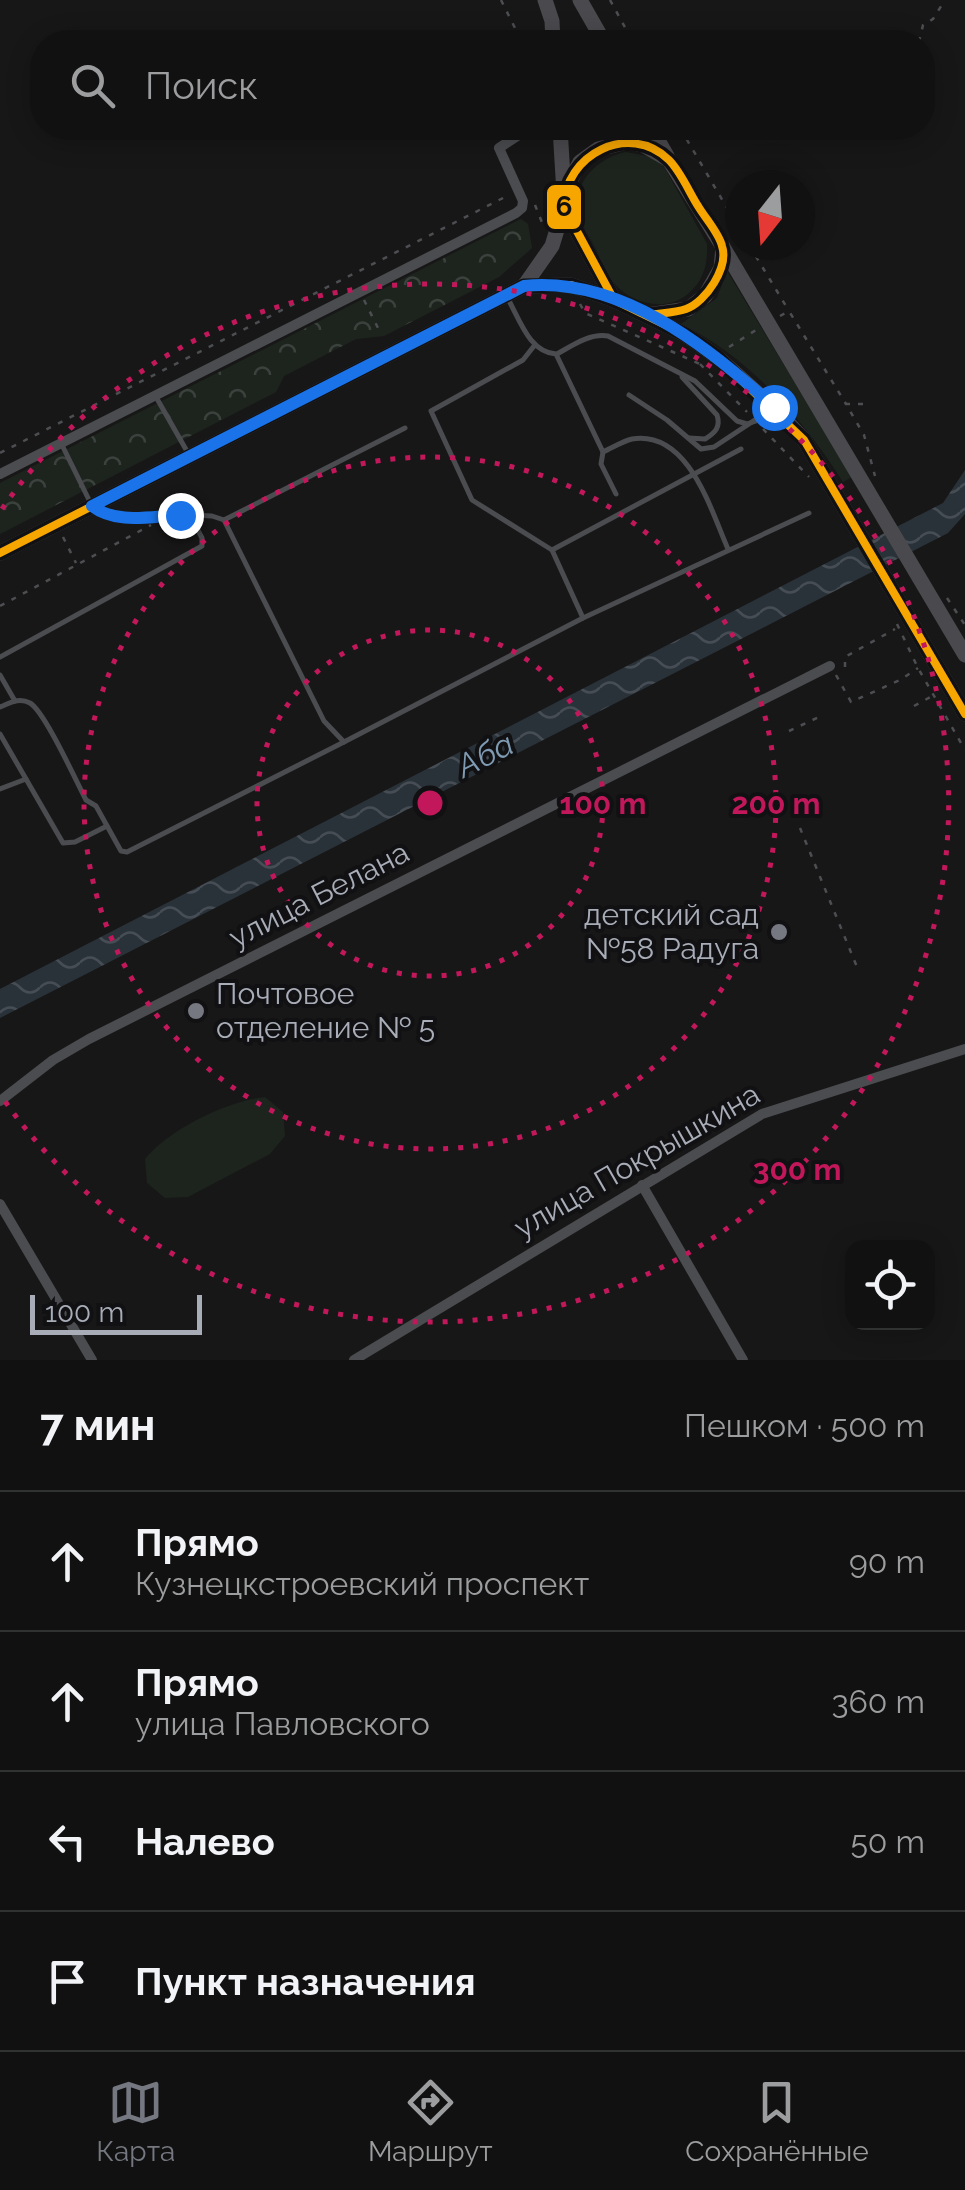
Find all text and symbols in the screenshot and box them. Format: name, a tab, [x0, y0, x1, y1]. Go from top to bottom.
search box	[30, 30, 935, 140]
icon: search	[65, 58, 120, 113]
text: Поиск	[145, 63, 258, 108]
north arrow	[725, 170, 815, 260]
line badge: 6	[545, 183, 583, 231]
text: 6	[556, 190, 573, 223]
route start	[752, 385, 798, 431]
route end	[158, 493, 204, 539]
water label: Аба	[448, 725, 520, 785]
centre of rings	[412, 785, 448, 821]
text: 100 m	[560, 786, 646, 821]
text: 200 m	[732, 786, 820, 821]
street label: улица Белана	[223, 834, 414, 955]
place label: детский сад №58 Радуга	[584, 897, 759, 966]
marker: детский сад №58 Радуга	[768, 921, 790, 943]
place label: Почтовое отделение № 5	[216, 976, 435, 1045]
marker: Почтовое отделение № 5	[185, 1000, 207, 1022]
street label: улица Покрышкина	[508, 1076, 766, 1245]
text: 300 m	[753, 1152, 841, 1187]
map controls	[845, 1240, 935, 1330]
button: locate	[845, 1240, 935, 1330]
scale bar	[30, 1290, 202, 1334]
text: 100 m	[45, 1296, 124, 1329]
text: 7 мин	[40, 1401, 155, 1450]
text: Пешком · 500 m	[684, 1407, 925, 1444]
text: Прямо	[135, 1520, 259, 1565]
icon: ahead	[40, 1534, 95, 1589]
text: 90 m	[849, 1543, 925, 1580]
text: Кузнецкстроевский проспект	[135, 1565, 589, 1602]
text: Прямо	[135, 1660, 259, 1705]
icon: ahead	[40, 1674, 95, 1729]
text: 360 m	[831, 1683, 925, 1720]
text: улица Павловского	[135, 1705, 430, 1742]
icon: left	[40, 1814, 95, 1869]
text: Налево	[135, 1819, 275, 1864]
text: 50 m	[850, 1823, 925, 1860]
icon: arrive	[40, 1954, 95, 2009]
text: Пункт назначения	[135, 1959, 476, 2004]
tab: Карта	[96, 2075, 175, 2168]
tab: Маршрут	[368, 2075, 493, 2168]
tab: Сохранённые	[685, 2075, 869, 2168]

